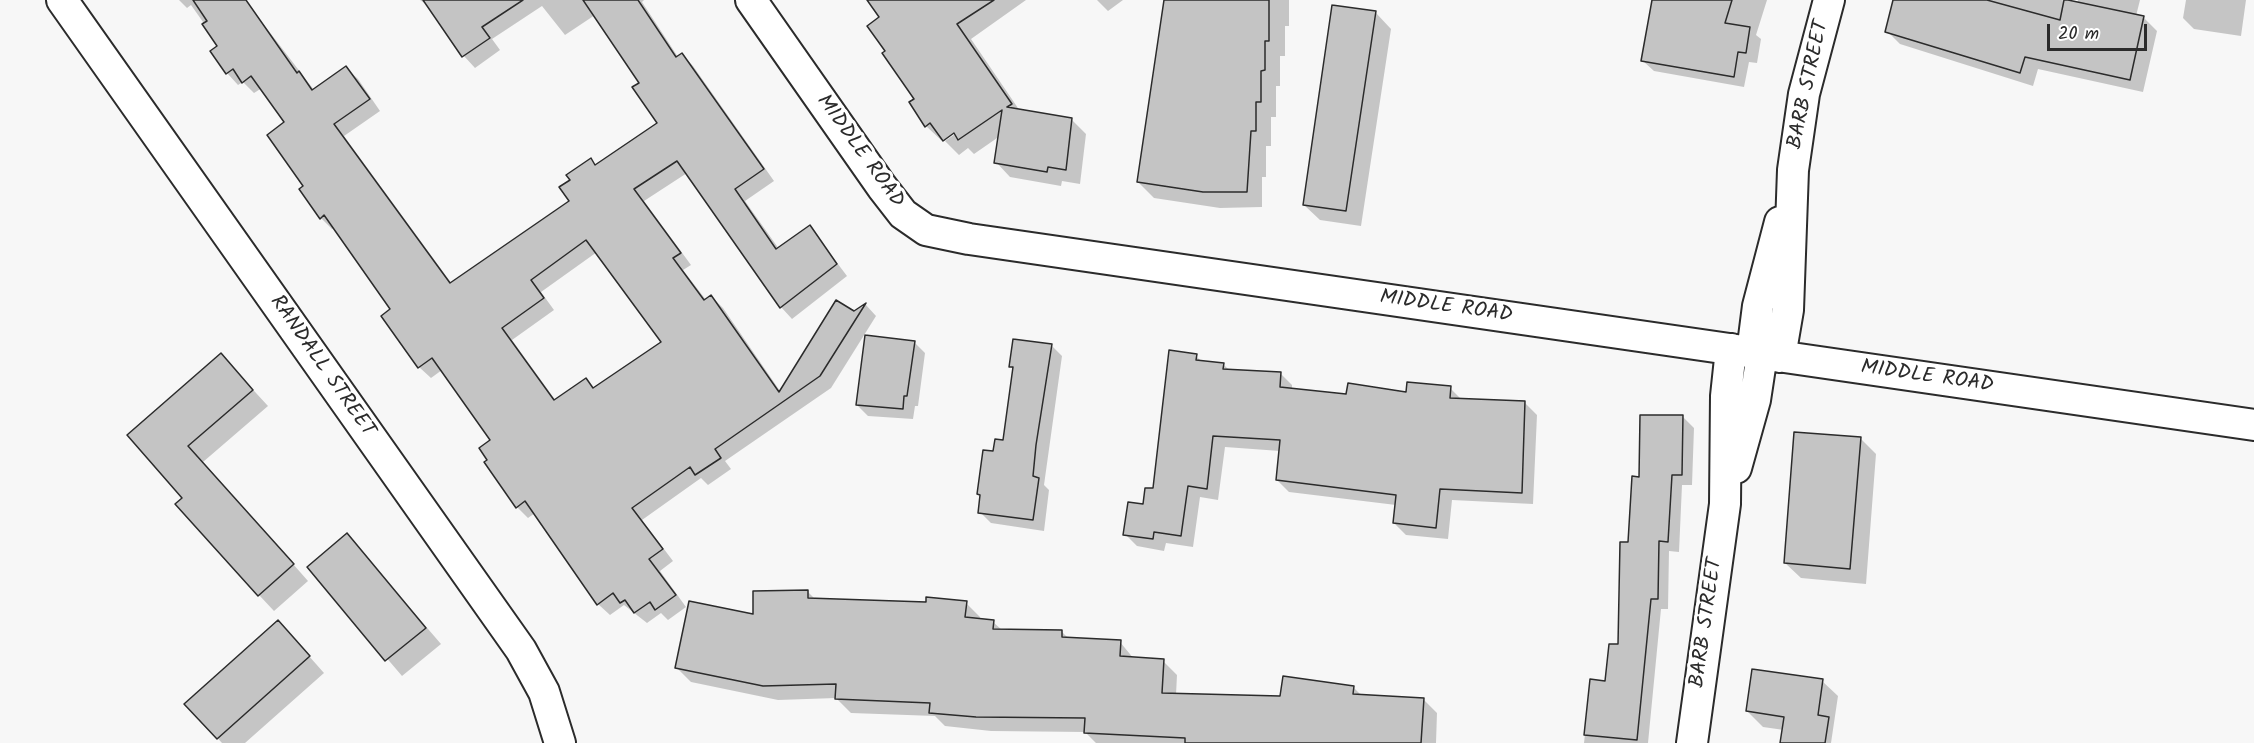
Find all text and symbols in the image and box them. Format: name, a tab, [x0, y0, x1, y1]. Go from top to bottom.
scale bar	[2050, 12, 2150, 50]
street label: BARB STREET	[1784, 18, 1836, 152]
text: 20 m	[2058, 20, 2099, 49]
street label: MIDDLE ROAD	[809, 90, 909, 214]
street label: MIDDLE ROAD	[1378, 286, 1514, 330]
street label: RANDALL STREET	[263, 291, 379, 443]
street label: MIDDLE ROAD	[1859, 356, 1995, 400]
street label: BARB STREET	[1686, 557, 1730, 689]

